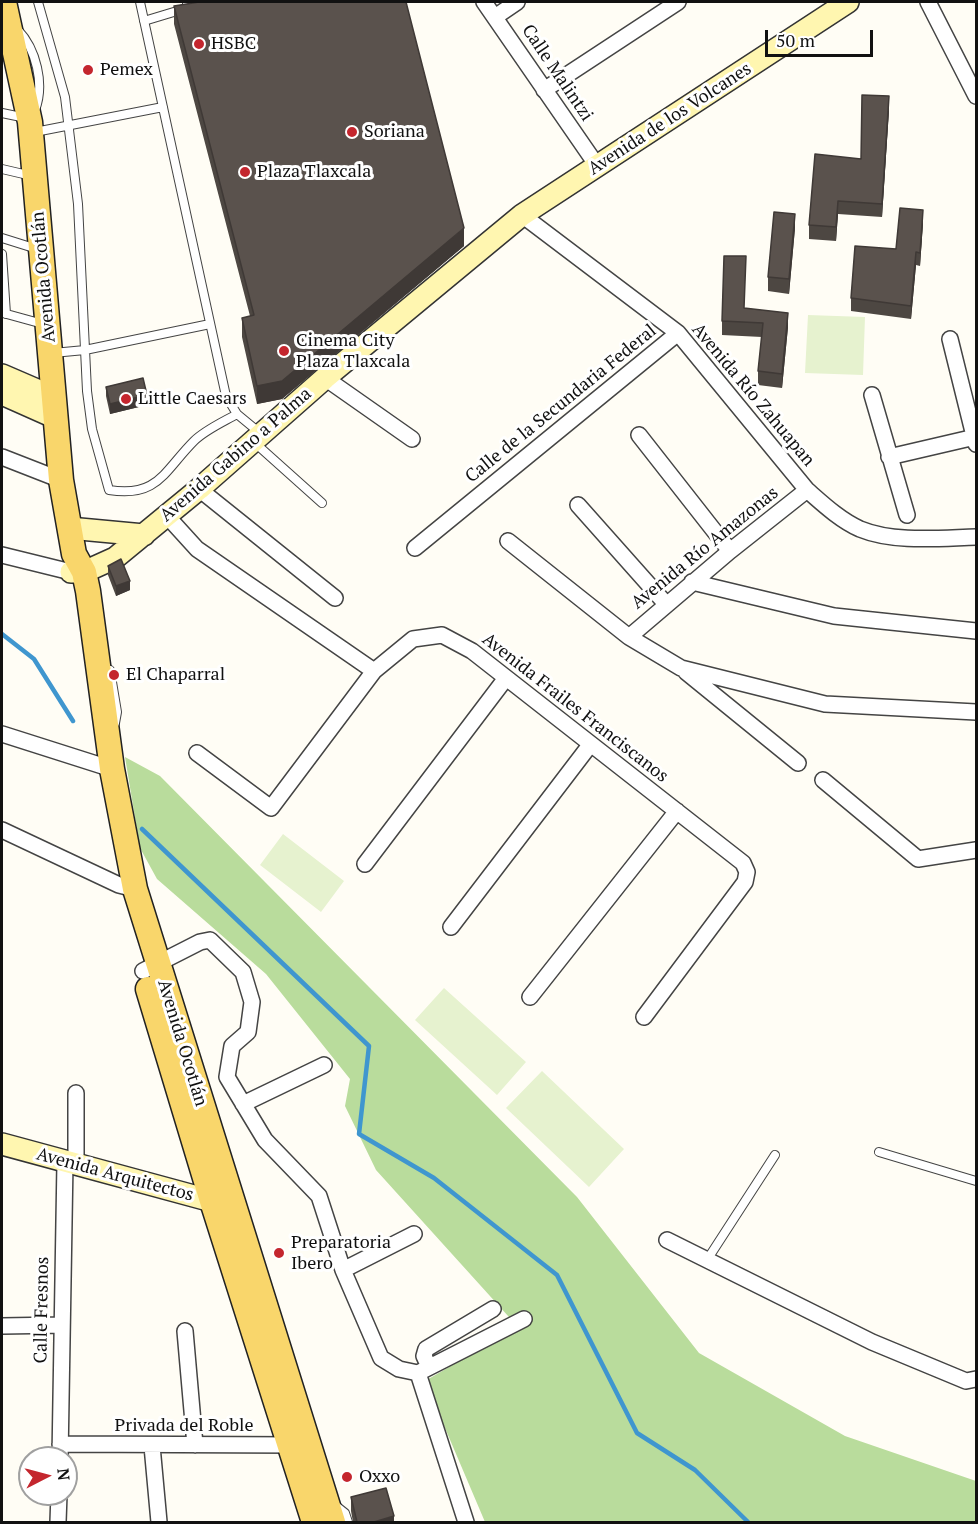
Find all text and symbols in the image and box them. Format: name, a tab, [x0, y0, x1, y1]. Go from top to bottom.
scale bar	[768, 18, 876, 56]
street label: Calle Malintzi	[517, 21, 597, 125]
text: 50 m	[776, 28, 815, 52]
place label: HSBC	[211, 33, 256, 55]
marker: HSBC	[192, 37, 206, 51]
street label: Avenida de los Volcanes	[584, 58, 756, 180]
place label: Pemex	[100, 59, 153, 81]
marker: Pemex	[81, 63, 95, 77]
place label: Soriana	[364, 121, 425, 143]
marker: Soriana	[345, 125, 359, 139]
place label: Plaza Tlaxcala	[257, 161, 371, 183]
marker: Plaza Tlaxcala	[238, 165, 252, 179]
street label: Avenida Ocotlán	[28, 211, 60, 343]
street label: Avenida Río Zahuapan	[687, 319, 819, 471]
street label: Calle de la Secundaria Federal	[461, 320, 661, 488]
place label: Cinema City Plaza Tlaxcala	[296, 330, 410, 372]
marker: Cinema City Plaza Tlaxcala	[277, 344, 291, 358]
street label: Avenida Gabino a Palma	[156, 383, 316, 527]
place label: Little Caesars	[138, 388, 247, 410]
marker: Little Caesars	[119, 392, 133, 406]
street label: Avenida Río Amazonas	[627, 482, 783, 614]
street label: Avenida Frailes Franciscanos	[478, 629, 672, 787]
place label: El Chaparral	[126, 664, 225, 686]
marker: El Chaparral	[107, 668, 121, 682]
street label: Avenida Ocotlán	[152, 977, 212, 1109]
street label: Avenida Arquitectos	[34, 1144, 196, 1206]
place label: Preparatoria Ibero	[291, 1232, 391, 1274]
marker: Preparatoria Ibero	[272, 1246, 286, 1260]
street label: Calle Fresnos	[30, 1256, 54, 1364]
street label: Privada del Roble	[115, 1415, 253, 1437]
north arrow	[18, 1446, 78, 1506]
place label: Oxxo	[359, 1466, 400, 1488]
text: N	[52, 1467, 75, 1482]
marker: Oxxo	[340, 1470, 354, 1484]

